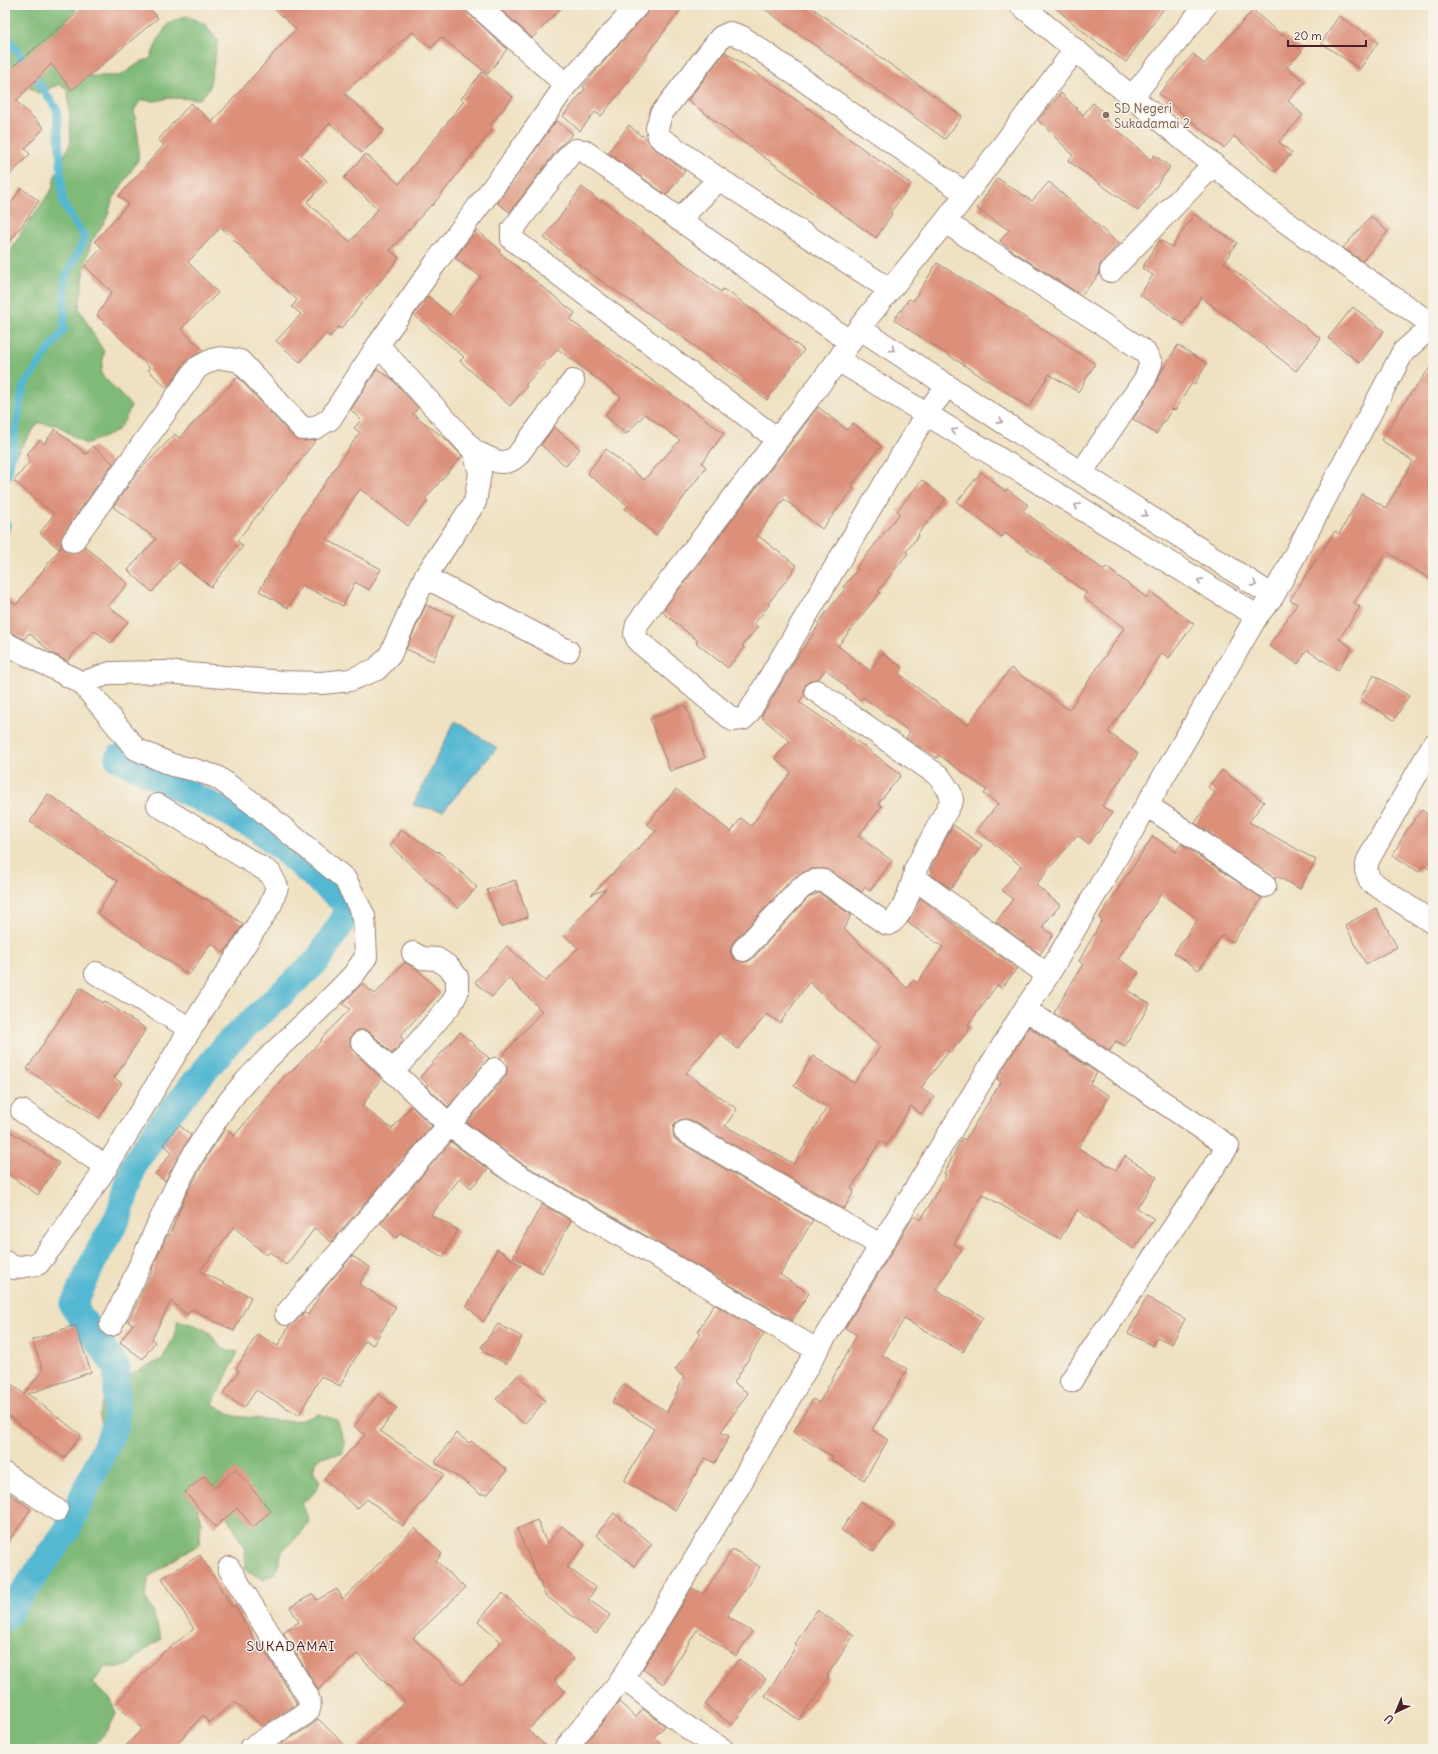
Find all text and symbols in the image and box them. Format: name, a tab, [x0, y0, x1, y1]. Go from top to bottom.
scale bar	[1288, 22, 1366, 48]
text: 20 m	[1294, 28, 1322, 43]
place label: SD Negeri Sukadamai 2	[1114, 100, 1190, 132]
marker: SD Negeri Sukadamai 2	[1101, 110, 1111, 120]
one-way arrow	[888, 344, 895, 352]
one-way arrow	[996, 416, 1003, 423]
one-way arrow	[951, 428, 958, 436]
one-way arrow	[1074, 504, 1081, 511]
one-way arrow	[1141, 509, 1148, 516]
one-way arrow	[1197, 579, 1204, 586]
one-way arrow	[1250, 579, 1257, 587]
district label: SUKADAMAI	[246, 1637, 336, 1655]
north arrow	[1376, 1692, 1416, 1732]
text: U	[1381, 1712, 1397, 1727]

